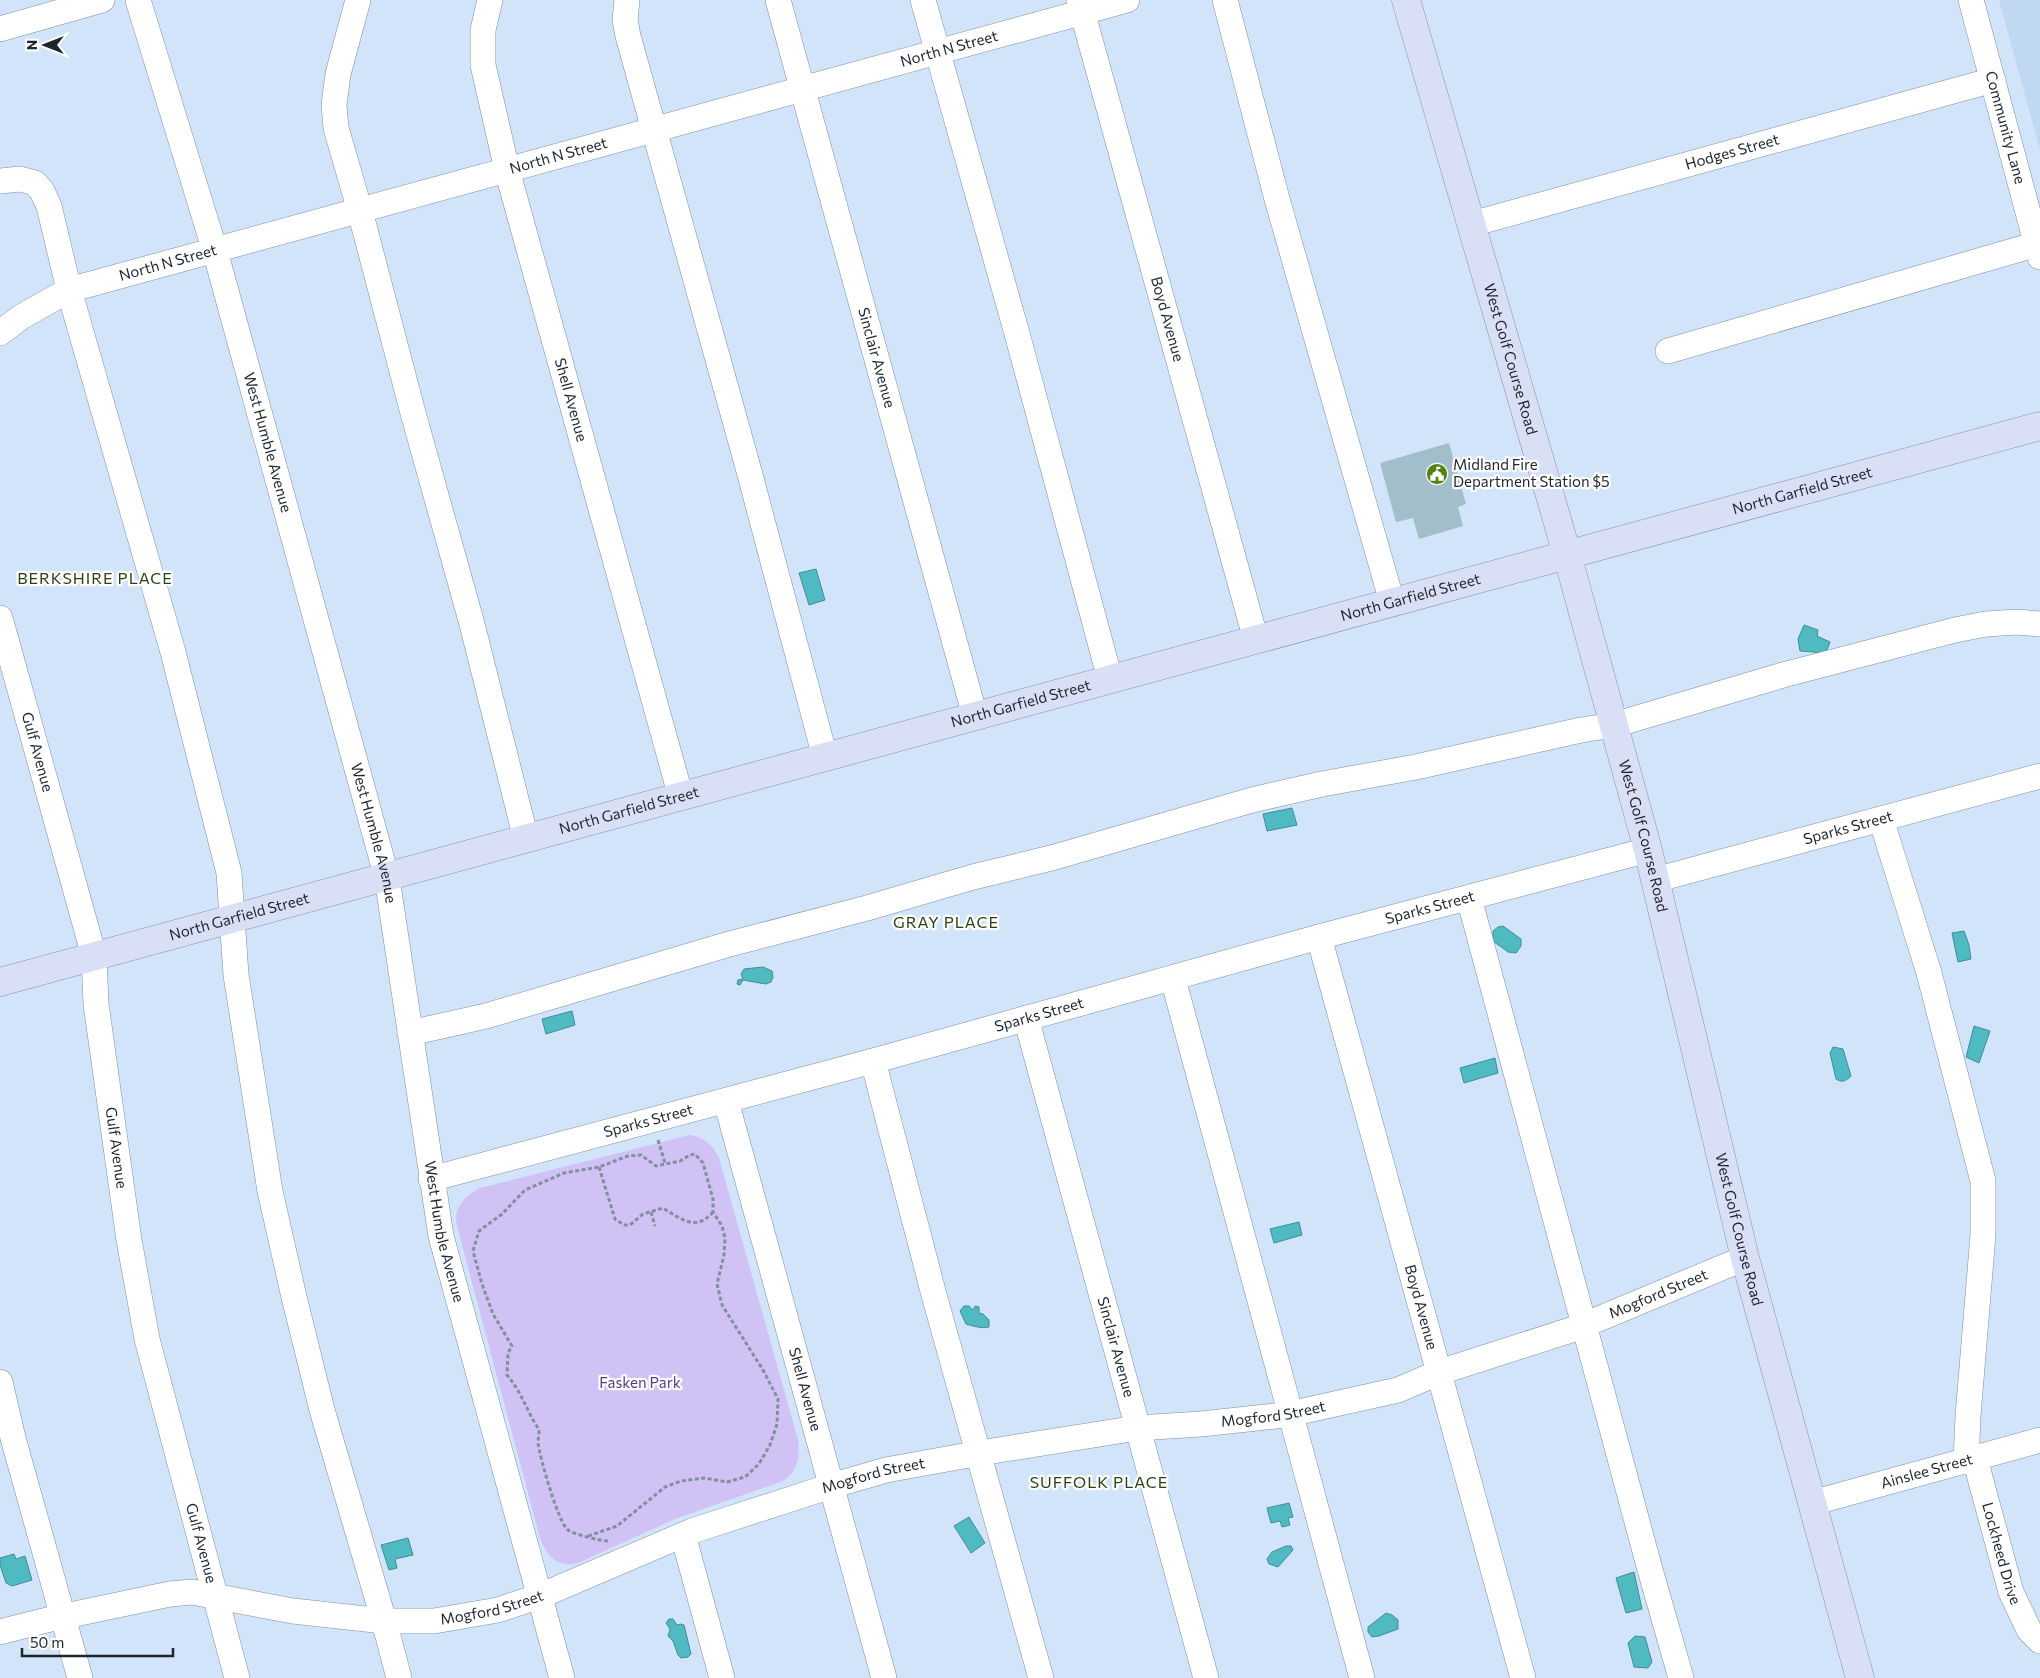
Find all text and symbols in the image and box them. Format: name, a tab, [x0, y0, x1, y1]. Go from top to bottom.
north arrow	[20, 20, 70, 70]
street label: North N Street	[898, 26, 1000, 70]
text: N	[23, 40, 40, 50]
street label: Community Lane	[1982, 69, 2030, 186]
street label: Hodges Street	[1683, 130, 1781, 173]
street label: North N Street	[507, 133, 609, 177]
street label: North N Street	[117, 240, 218, 284]
street label: Boyd Avenue	[1148, 274, 1189, 363]
street label: West Golf Course Road	[1481, 281, 1542, 437]
street label: Sinclair Avenue	[855, 305, 900, 410]
street label: Shell Avenue	[552, 356, 592, 443]
street label: West Humble Avenue	[241, 370, 296, 514]
place label: Midland Fire Department Station $5	[1453, 455, 1610, 490]
public building icon: Midland Fire Department Station $5	[1425, 462, 1449, 486]
street label: North Garfield Street	[1730, 462, 1874, 517]
district label: BERKSHIRE PLACE	[17, 568, 173, 587]
street label: North Garfield Street	[1338, 569, 1482, 624]
street label: North Garfield Street	[949, 675, 1092, 730]
street label: Gulf Avenue	[19, 710, 58, 794]
street label: West Golf Course Road	[1616, 758, 1672, 914]
street label: West Humble Avenue	[348, 761, 401, 904]
street label: North Garfield Street	[557, 782, 701, 837]
street label: Sparks Street	[1801, 806, 1894, 848]
street label: Sparks Street	[1383, 886, 1476, 927]
street label: North Garfield Street	[167, 888, 311, 943]
district label: GRAY PLACE	[893, 912, 999, 931]
street label: Sparks Street	[992, 993, 1086, 1035]
street label: Sparks Street	[601, 1099, 695, 1141]
street label: Gulf Avenue	[102, 1106, 132, 1190]
street label: West Golf Course Road	[1712, 1151, 1768, 1308]
street label: West Humble Avenue	[422, 1159, 469, 1304]
street label: Boyd Avenue	[1402, 1262, 1442, 1352]
street label: Mogford Street	[1606, 1265, 1710, 1322]
street label: Sinclair Avenue	[1094, 1295, 1139, 1399]
street label: Shell Avenue	[786, 1345, 826, 1433]
park label: Fasken Park	[599, 1373, 681, 1391]
street label: Mogford Street	[1220, 1396, 1327, 1430]
street label: Ainslee Street	[1878, 1449, 1974, 1492]
street label: Mogford Street	[819, 1453, 926, 1496]
district label: SUFFOLK PLACE	[1030, 1472, 1168, 1491]
street label: Lockheed Drive	[1979, 1500, 2026, 1607]
street label: Gulf Avenue	[183, 1501, 221, 1585]
street label: Mogford Street	[439, 1586, 545, 1628]
scale bar	[22, 1626, 174, 1658]
text: 50 m	[30, 1633, 64, 1651]

